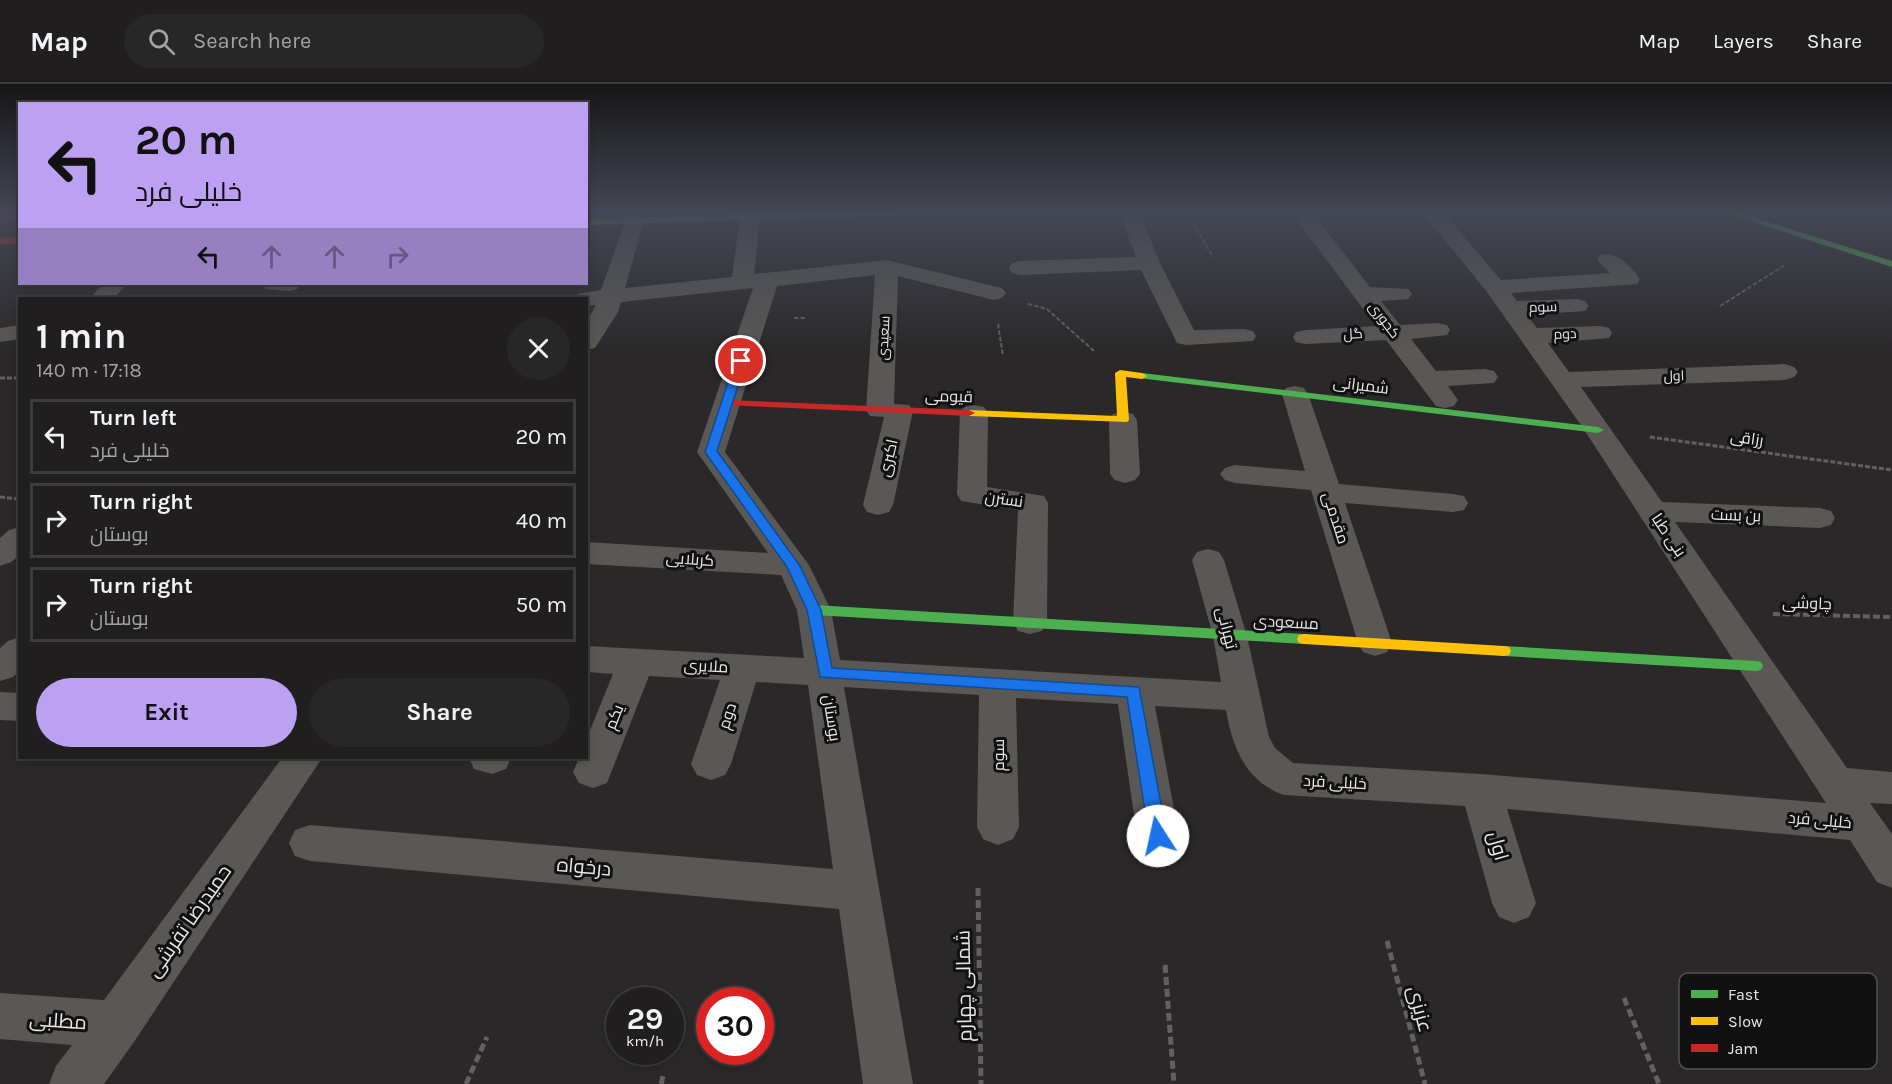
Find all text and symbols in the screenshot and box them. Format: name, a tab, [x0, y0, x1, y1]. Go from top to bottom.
search box	[124, 14, 544, 68]
text: Map	[30, 25, 88, 58]
icon: search	[145, 25, 178, 58]
text: Search here	[193, 28, 311, 54]
text: Map	[1638, 29, 1680, 53]
text: Layers	[1713, 29, 1774, 53]
text: Share	[1807, 29, 1862, 53]
text: 20 m	[135, 115, 237, 165]
icon: left	[36, 126, 114, 204]
text: خلیلی فرد	[135, 176, 242, 208]
icon: left	[192, 240, 225, 273]
icon: ahead	[255, 240, 288, 273]
icon: ahead	[318, 240, 351, 273]
icon: right	[381, 240, 414, 273]
street label: کجوری	[1365, 298, 1403, 342]
street label: سوم	[1528, 298, 1558, 317]
text: 1 min	[36, 315, 126, 357]
street label: سعیدی	[874, 315, 894, 361]
button: close	[507, 317, 570, 380]
street label: گل	[1343, 325, 1363, 343]
street label: دوم	[1553, 325, 1577, 344]
pin	[715, 335, 766, 386]
icon: arrive	[724, 344, 757, 377]
text: 140 m · 17:18	[36, 359, 142, 382]
street label: اول	[1663, 367, 1685, 385]
street label: شمیرانی	[1332, 372, 1390, 399]
street label: قیومی	[925, 386, 973, 407]
text: Turn left	[90, 405, 177, 431]
icon: left	[39, 420, 72, 453]
text: 20 m	[515, 424, 567, 450]
street label: رزاقی	[1729, 426, 1765, 451]
street label: اکبری	[874, 437, 903, 479]
text: خلیلی فرد	[90, 439, 170, 462]
street label: نسترن	[984, 487, 1024, 512]
text: Turn right	[90, 489, 193, 515]
street label: مقدمی	[1318, 490, 1353, 547]
icon: right	[39, 504, 72, 537]
street label: بن بست	[1710, 505, 1762, 526]
text: 40 m	[516, 508, 567, 534]
street label: بنی طبا	[1647, 510, 1690, 561]
text: بوستان	[90, 523, 149, 546]
street label: کربلایی	[665, 548, 715, 571]
text: Turn right	[90, 573, 193, 599]
icon: right	[39, 588, 72, 621]
text: 50 m	[516, 592, 567, 618]
street label: چاوشی	[1782, 593, 1832, 615]
street label: تهرانی	[1212, 605, 1242, 652]
text: بوستان	[90, 607, 149, 630]
street label: مسعودی	[1253, 611, 1319, 634]
street label: ملایری	[683, 655, 729, 678]
button: Exit	[36, 678, 297, 747]
button: Share	[309, 678, 570, 747]
street label: بوستان	[818, 693, 845, 743]
street label: دوم	[714, 700, 742, 732]
street label: یکم	[601, 701, 630, 733]
street label: سوم	[989, 739, 1010, 771]
street label: خلیلی فرد	[1303, 771, 1367, 794]
position arrow	[1126, 804, 1190, 868]
street label: خلیلی فرد	[1787, 808, 1853, 833]
street label: اول	[1482, 829, 1513, 864]
street label: درخواه	[556, 853, 612, 881]
street label: حمیدرضا تفرشی	[142, 860, 237, 982]
street label: شمالی چهارم	[952, 930, 978, 1042]
legend	[1679, 973, 1877, 1069]
street label: عزیزی	[1402, 983, 1437, 1035]
text: Fast	[1728, 985, 1759, 1004]
speed limit sign: 30	[696, 987, 774, 1065]
text: 29	[627, 1001, 663, 1037]
street label: مطلبی	[28, 1008, 87, 1035]
text: Slow	[1728, 1012, 1763, 1031]
text: km/h	[626, 1032, 664, 1050]
text: Jam	[1728, 1039, 1758, 1058]

